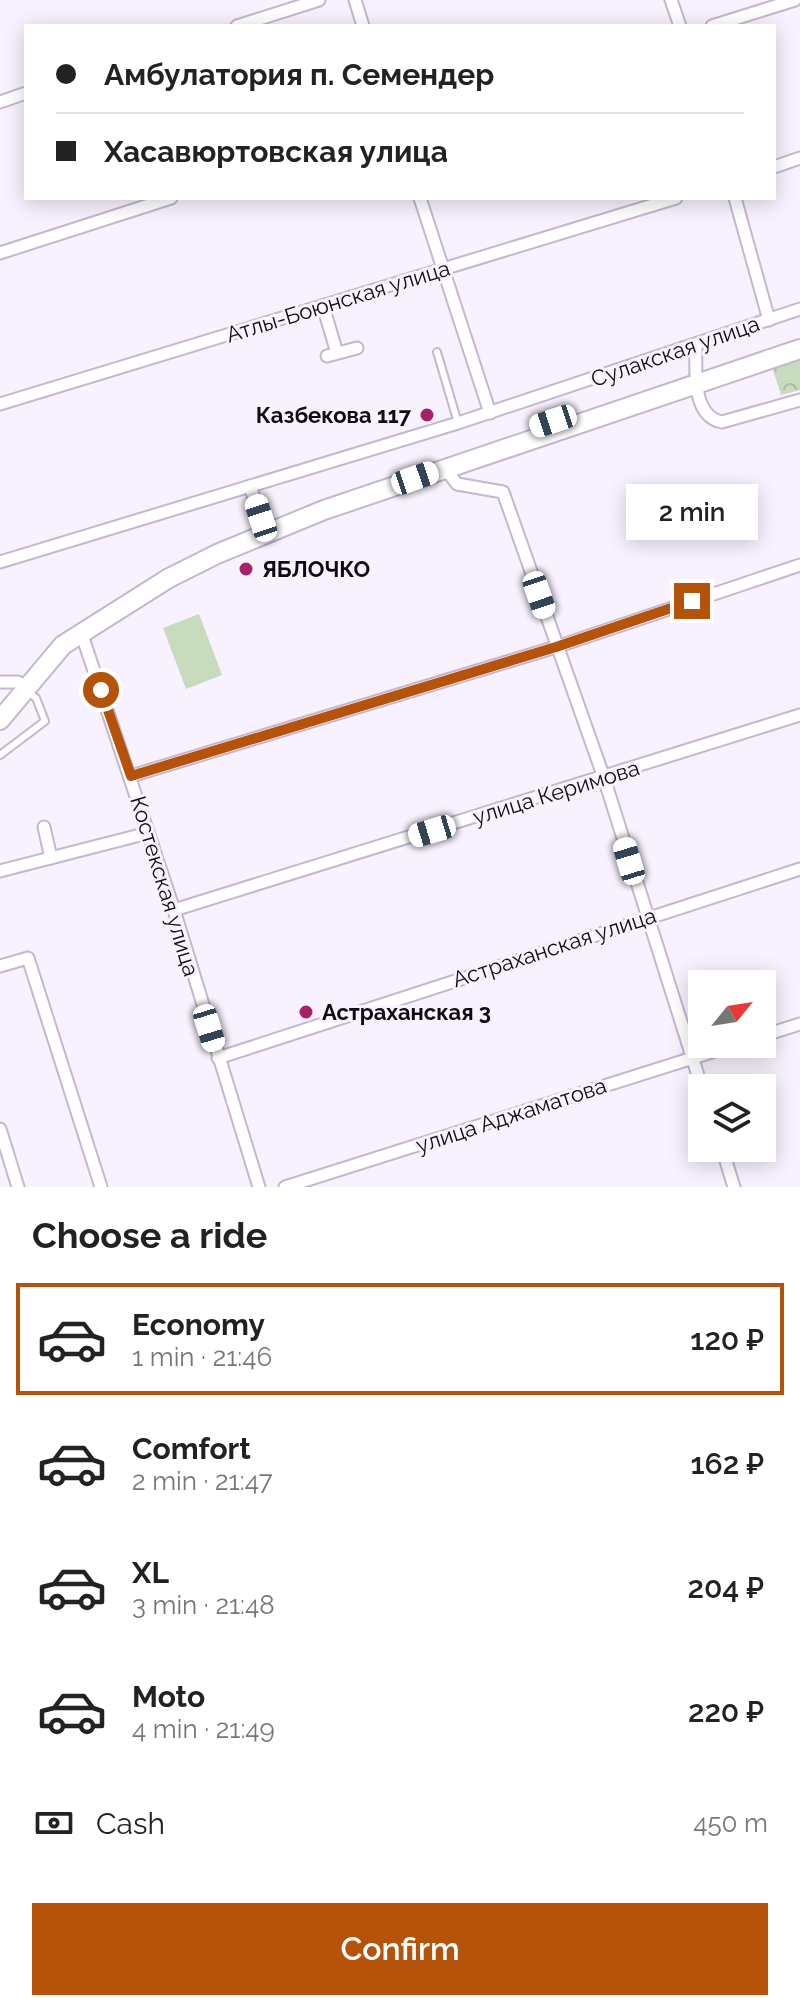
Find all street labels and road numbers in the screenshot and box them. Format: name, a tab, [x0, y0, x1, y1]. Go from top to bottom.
street label: Атлы-Боюнская улица	[223, 255, 453, 347]
street label: Сулакская улица	[587, 310, 763, 392]
street label: улица Керимова	[470, 754, 642, 830]
street label: Костекская улица	[125, 793, 205, 979]
street label: Астраханская улица	[449, 902, 659, 992]
street label: улица Аджаматова	[412, 1072, 610, 1158]

